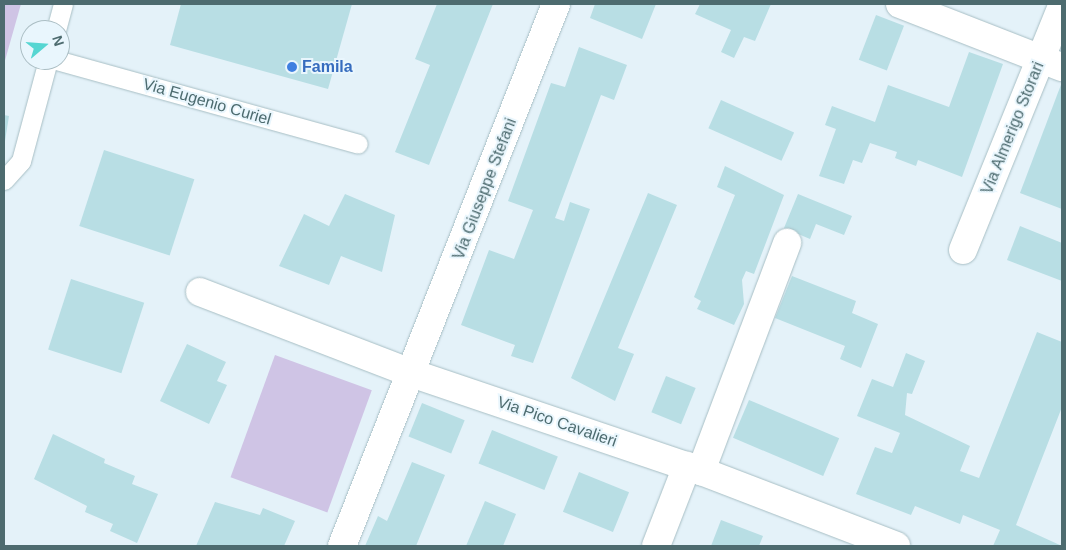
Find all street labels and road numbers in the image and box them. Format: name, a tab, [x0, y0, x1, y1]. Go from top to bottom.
street label: Via Almerigo Storari	[978, 59, 1048, 197]
street label: Via Eugenio Curiel	[141, 75, 273, 129]
street label: Via Giuseppe Stefani	[449, 116, 521, 262]
street label: Via Pico Cavalieri	[495, 393, 619, 451]

